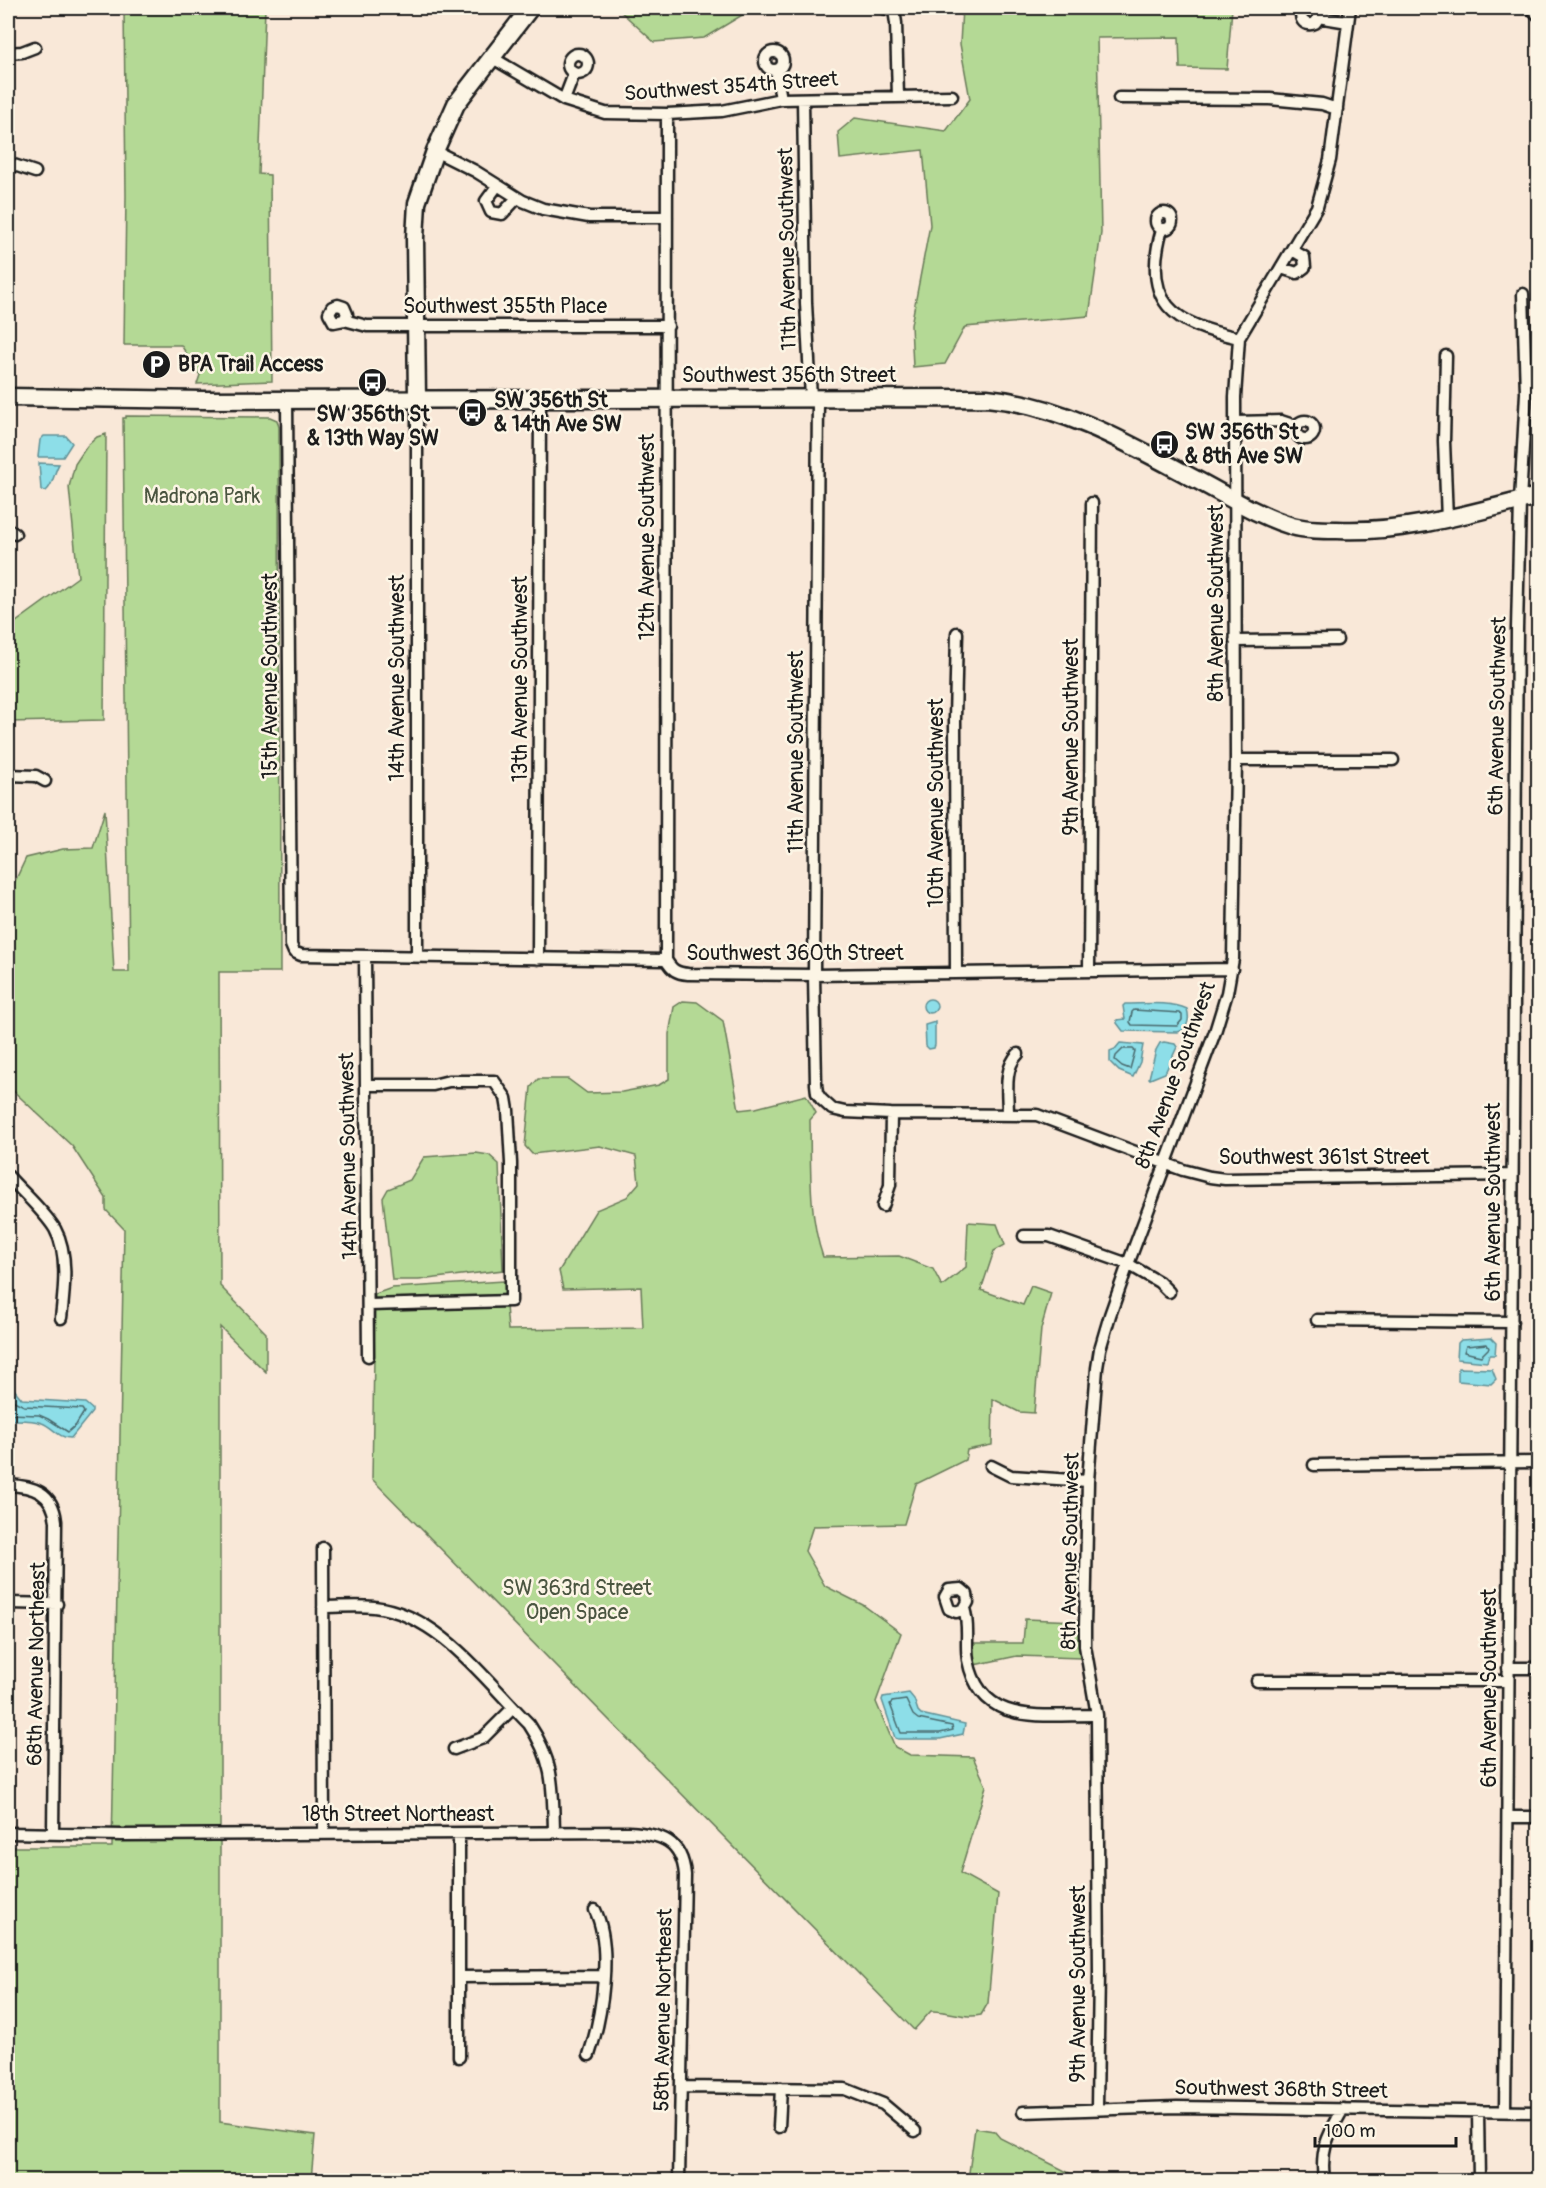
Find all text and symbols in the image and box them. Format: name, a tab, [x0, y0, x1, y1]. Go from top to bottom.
street label: Southwest 354th Street	[623, 66, 839, 107]
street label: 11th Avenue Southwest	[772, 147, 803, 351]
street label: Southwest 355th Place	[403, 293, 608, 320]
parking icon: BPA Trail Access	[141, 348, 173, 380]
place label: BPA Trail Access	[178, 351, 324, 378]
street label: Southwest 356th Street	[682, 362, 897, 389]
bus stop icon: SW 356th St & 13th Way SW	[357, 367, 389, 399]
place label: SW 356th St & 14th Ave SW	[494, 387, 622, 438]
bus stop icon: SW 356th St & 14th Ave SW	[457, 396, 489, 428]
place label: SW 356th St & 13th Way SW	[307, 401, 439, 452]
place label: SW 356th St & 8th Ave SW	[1185, 419, 1303, 470]
bus stop icon: SW 356th St & 8th Ave SW	[1148, 428, 1180, 460]
street label: 12th Avenue Southwest	[634, 433, 661, 640]
park label: Madrona Park	[144, 483, 260, 510]
street label: 8th Avenue Southwest	[1203, 504, 1230, 702]
street label: 15th Avenue Southwest	[257, 572, 284, 779]
street label: 14th Avenue Southwest	[384, 574, 411, 782]
street label: 13th Avenue Southwest	[507, 575, 534, 782]
street label: 6th Avenue Southwest	[1482, 616, 1513, 816]
street label: 9th Avenue Southwest	[1058, 638, 1085, 836]
street label: 11th Avenue Southwest	[783, 650, 810, 854]
street label: 10th Avenue Southwest	[923, 698, 950, 908]
street label: Southwest 360th Street	[686, 940, 904, 967]
street label: 8th Avenue Southwest	[1129, 977, 1222, 1173]
street label: 14th Avenue Southwest	[333, 1052, 364, 1260]
street label: 6th Avenue Southwest	[1480, 1102, 1507, 1301]
street label: Southwest 361st Street	[1219, 1144, 1430, 1171]
street label: 8th Avenue Southwest	[1055, 1452, 1086, 1650]
street label: 68th Avenue Northeast	[21, 1561, 52, 1766]
park label: SW 363rd Street Open Space	[502, 1575, 652, 1626]
street label: 6th Avenue Southwest	[1476, 1588, 1503, 1787]
street label: 18th Street Northeast	[302, 1801, 495, 1828]
street label: 9th Avenue Southwest	[1065, 1885, 1092, 2083]
street label: 58th Avenue Northeast	[648, 1908, 679, 2112]
street label: Southwest 368th Street	[1174, 2074, 1389, 2105]
scale bar	[1315, 2110, 1456, 2148]
text: 100 m	[1324, 2120, 1376, 2143]

